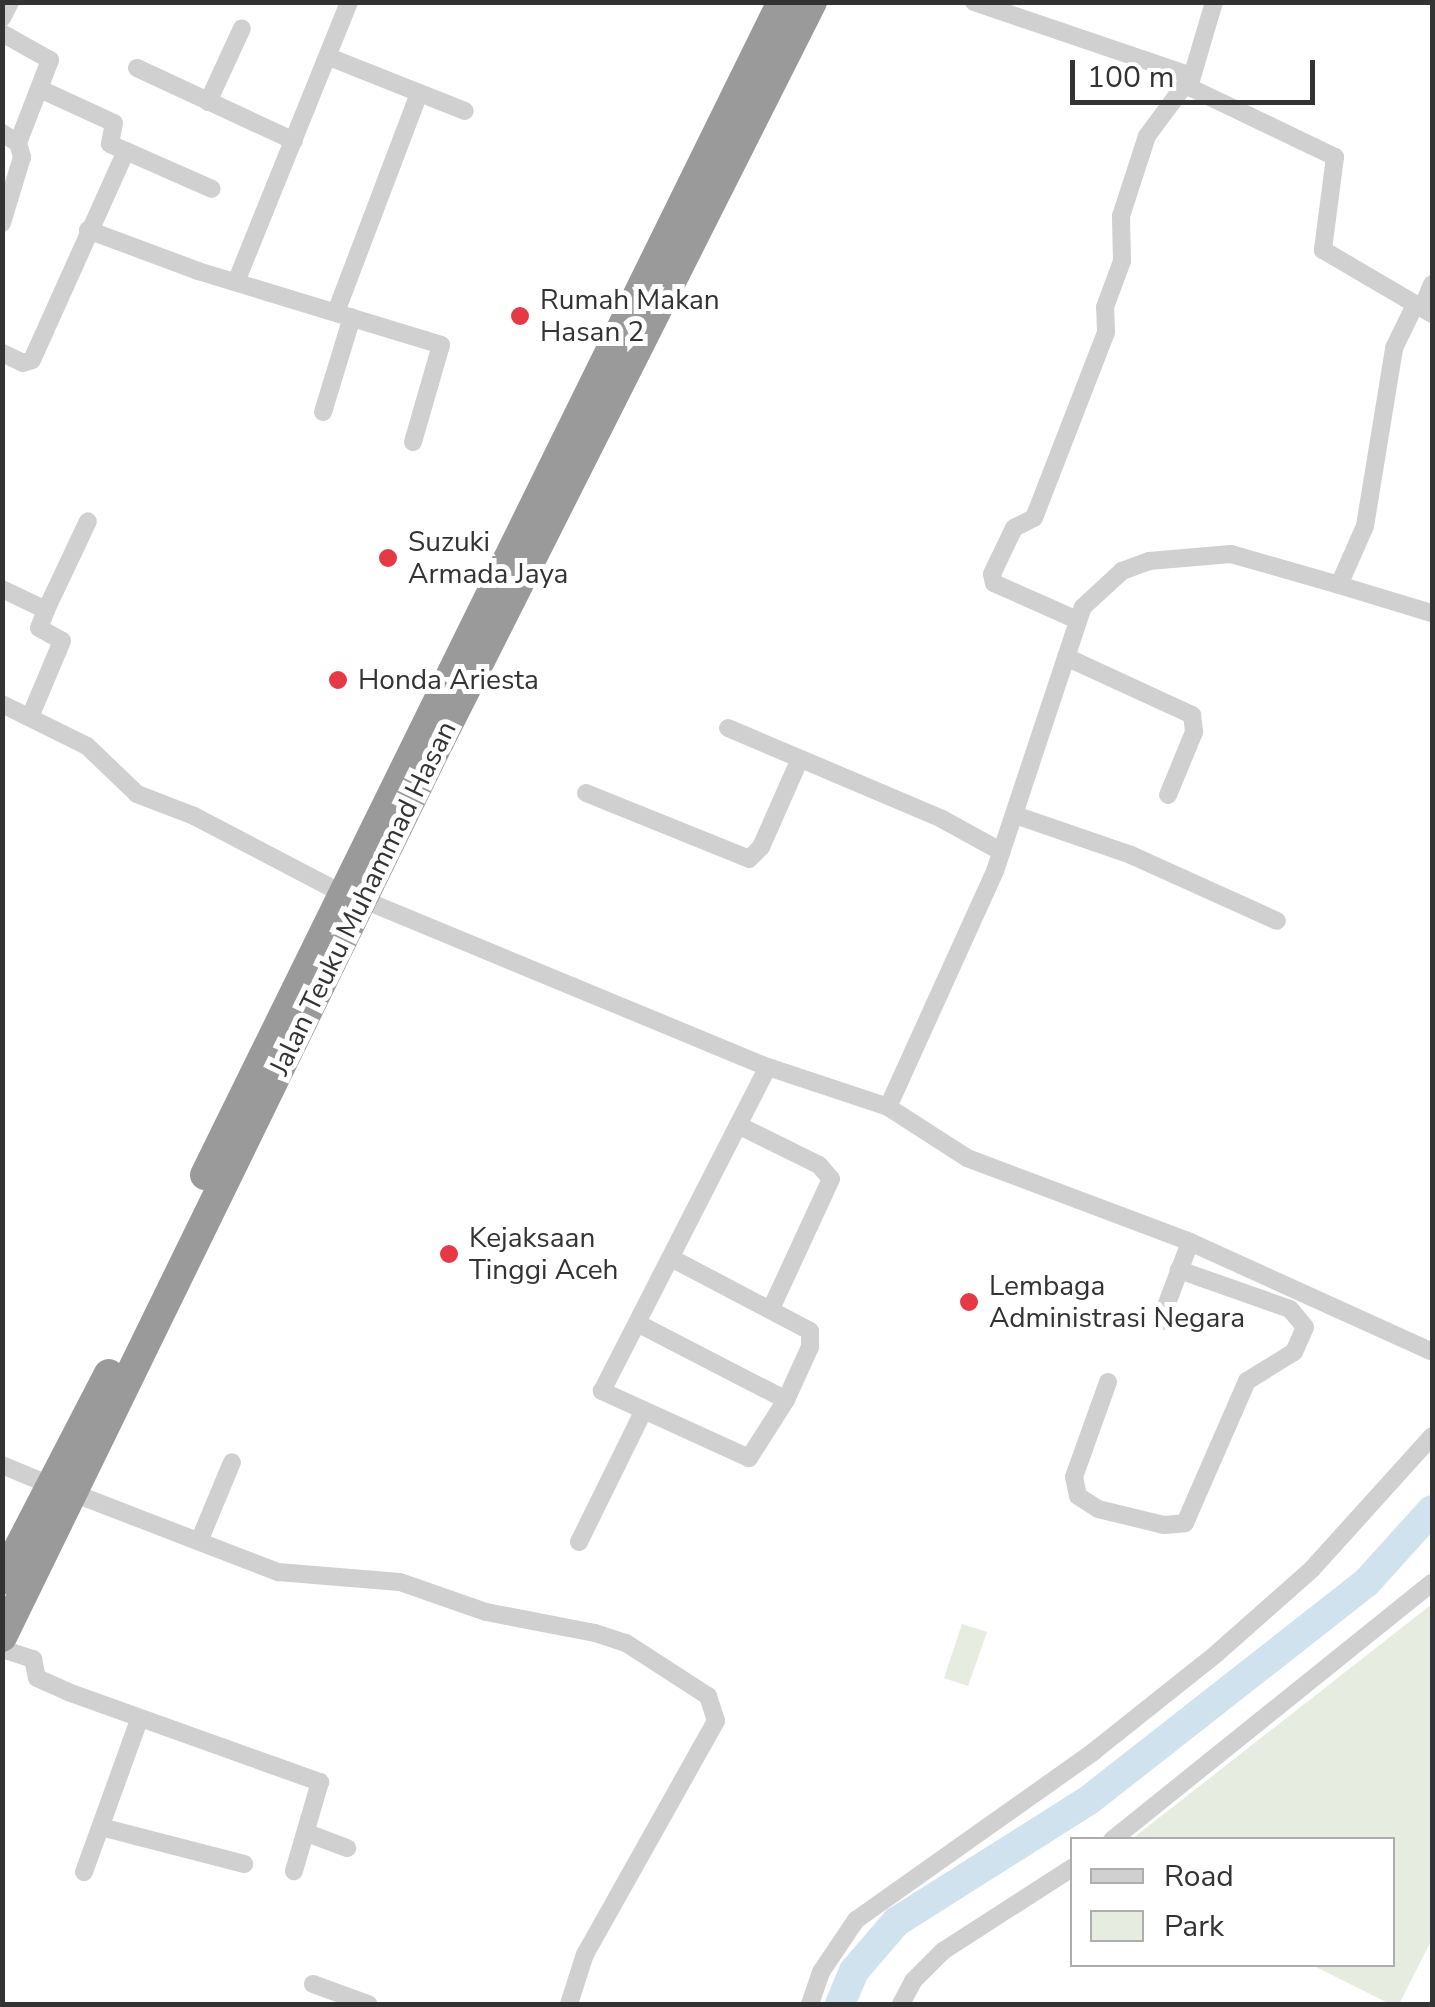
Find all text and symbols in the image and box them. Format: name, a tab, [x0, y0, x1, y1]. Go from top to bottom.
scale bar	[1075, 40, 1320, 102]
text: 100 m	[1087, 57, 1174, 98]
place label: Rumah Makan Hasan 2	[540, 283, 720, 349]
marker: Rumah Makan Hasan 2	[509, 305, 531, 327]
place label: Suzuki Armada Jaya	[408, 525, 568, 591]
marker: Suzuki Armada Jaya	[377, 547, 399, 569]
place label: Honda Ariesta	[358, 663, 539, 697]
marker: Honda Ariesta	[327, 669, 349, 691]
street label: Jalan Teuku Muhammad Hasan	[263, 716, 463, 1080]
place label: Kejaksaan Tinggi Aceh	[469, 1221, 619, 1287]
marker: Kejaksaan Tinggi Aceh	[438, 1243, 460, 1265]
place label: Lembaga Administrasi Negara	[989, 1269, 1245, 1335]
marker: Lembaga Administrasi Negara	[958, 1291, 980, 1313]
legend	[1070, 1837, 1395, 1967]
text: Road	[1164, 1856, 1234, 1897]
text: Park	[1164, 1906, 1224, 1947]

